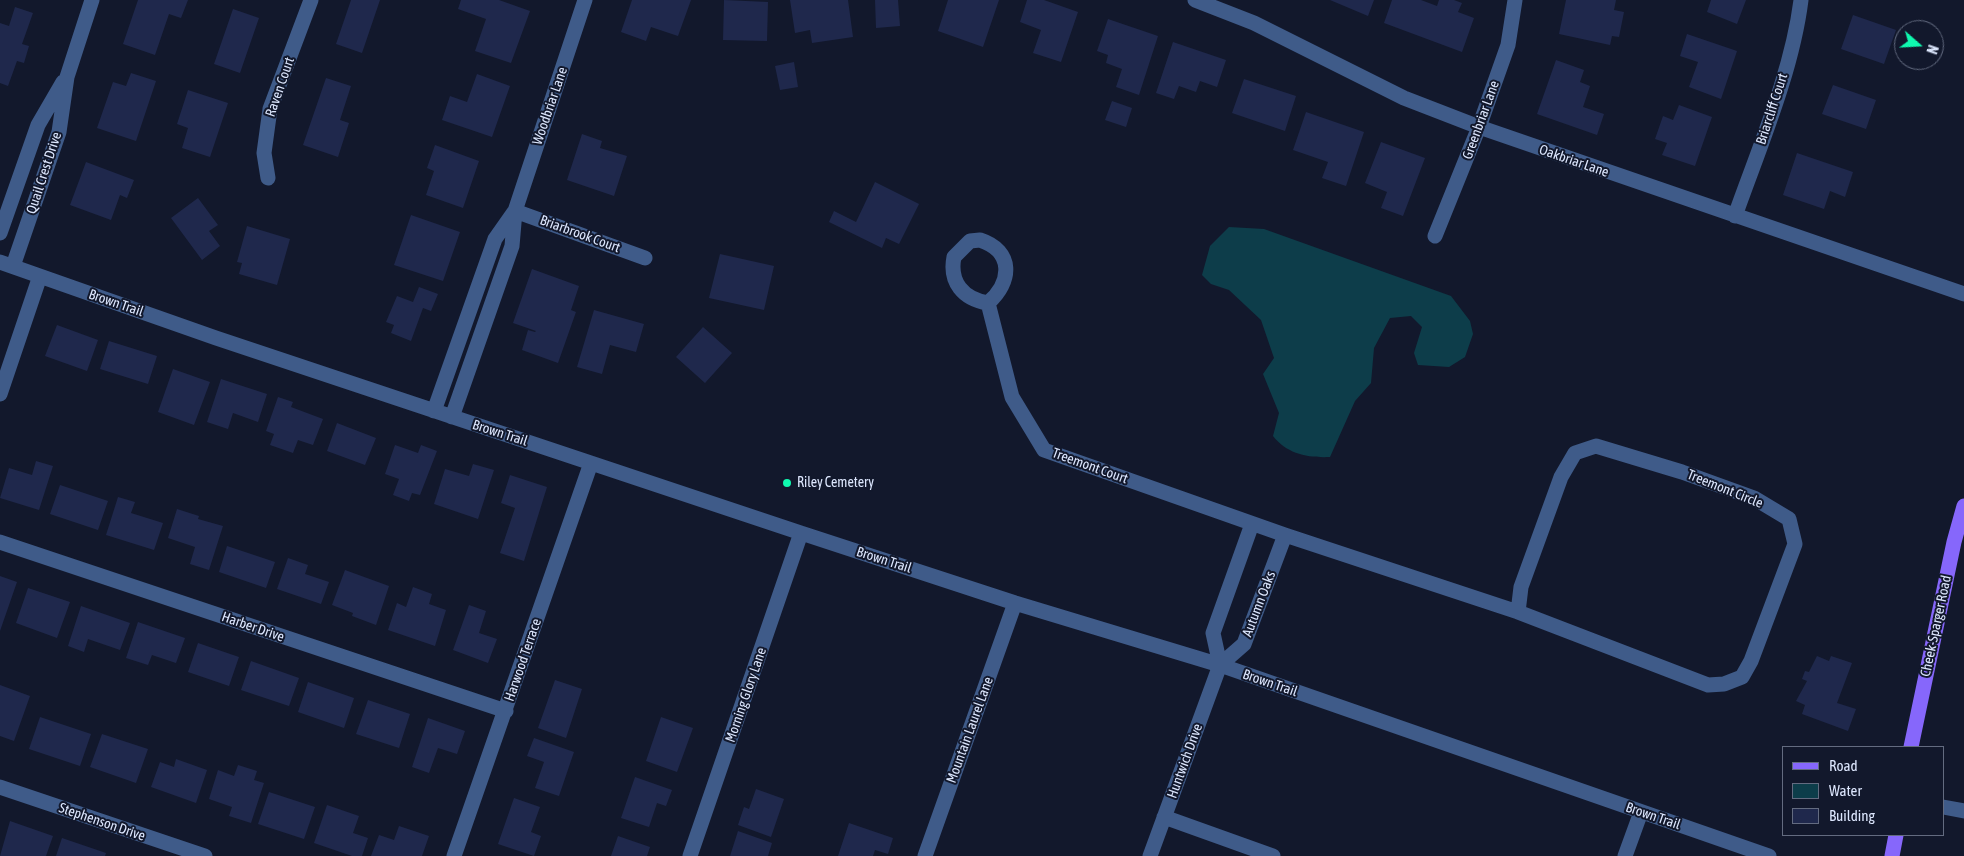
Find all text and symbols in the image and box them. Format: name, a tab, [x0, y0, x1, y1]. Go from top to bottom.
north arrow	[1894, 20, 1944, 70]
text: N	[1923, 43, 1941, 56]
street label: Raven Court	[262, 55, 298, 119]
street label: Woodbriar Lane	[529, 65, 571, 147]
street label: Briarcliff Court	[1753, 71, 1791, 147]
street label: Greenbriar Lane	[1459, 78, 1503, 162]
street label: Quail Crest Drive	[23, 130, 65, 216]
street label: Oakbriar Lane	[1537, 141, 1611, 181]
street label: Briarbrook Court	[538, 212, 622, 256]
street label: Brown Trail	[86, 286, 146, 320]
street label: Brown Trail	[470, 416, 530, 450]
street label: Treemont Court	[1050, 445, 1130, 487]
street label: Treemont Circle	[1685, 466, 1765, 512]
place label: Riley Cemetery	[797, 475, 874, 491]
marker: Riley Cemetery	[781, 477, 793, 489]
street label: Brown Trail	[854, 543, 914, 577]
street label: Autumn Oaks	[1239, 569, 1279, 639]
street label: Cheek-Sparger Road	[1917, 574, 1955, 678]
street label: Harber Drive	[220, 608, 286, 646]
street label: Harwood Terrace	[501, 616, 545, 704]
street label: Morning Glory Lane	[722, 645, 770, 745]
street label: Brown Trail	[1240, 666, 1300, 700]
street label: Mountain Laurel Lane	[943, 675, 997, 785]
street label: Huntwich Drive	[1164, 721, 1206, 801]
legend	[1782, 746, 1944, 836]
text: Road	[1829, 757, 1858, 774]
text: Water	[1829, 782, 1862, 799]
street label: Stephenson Drive	[57, 799, 147, 845]
street label: Brown Trail	[1623, 799, 1683, 833]
text: Building	[1829, 807, 1875, 824]

